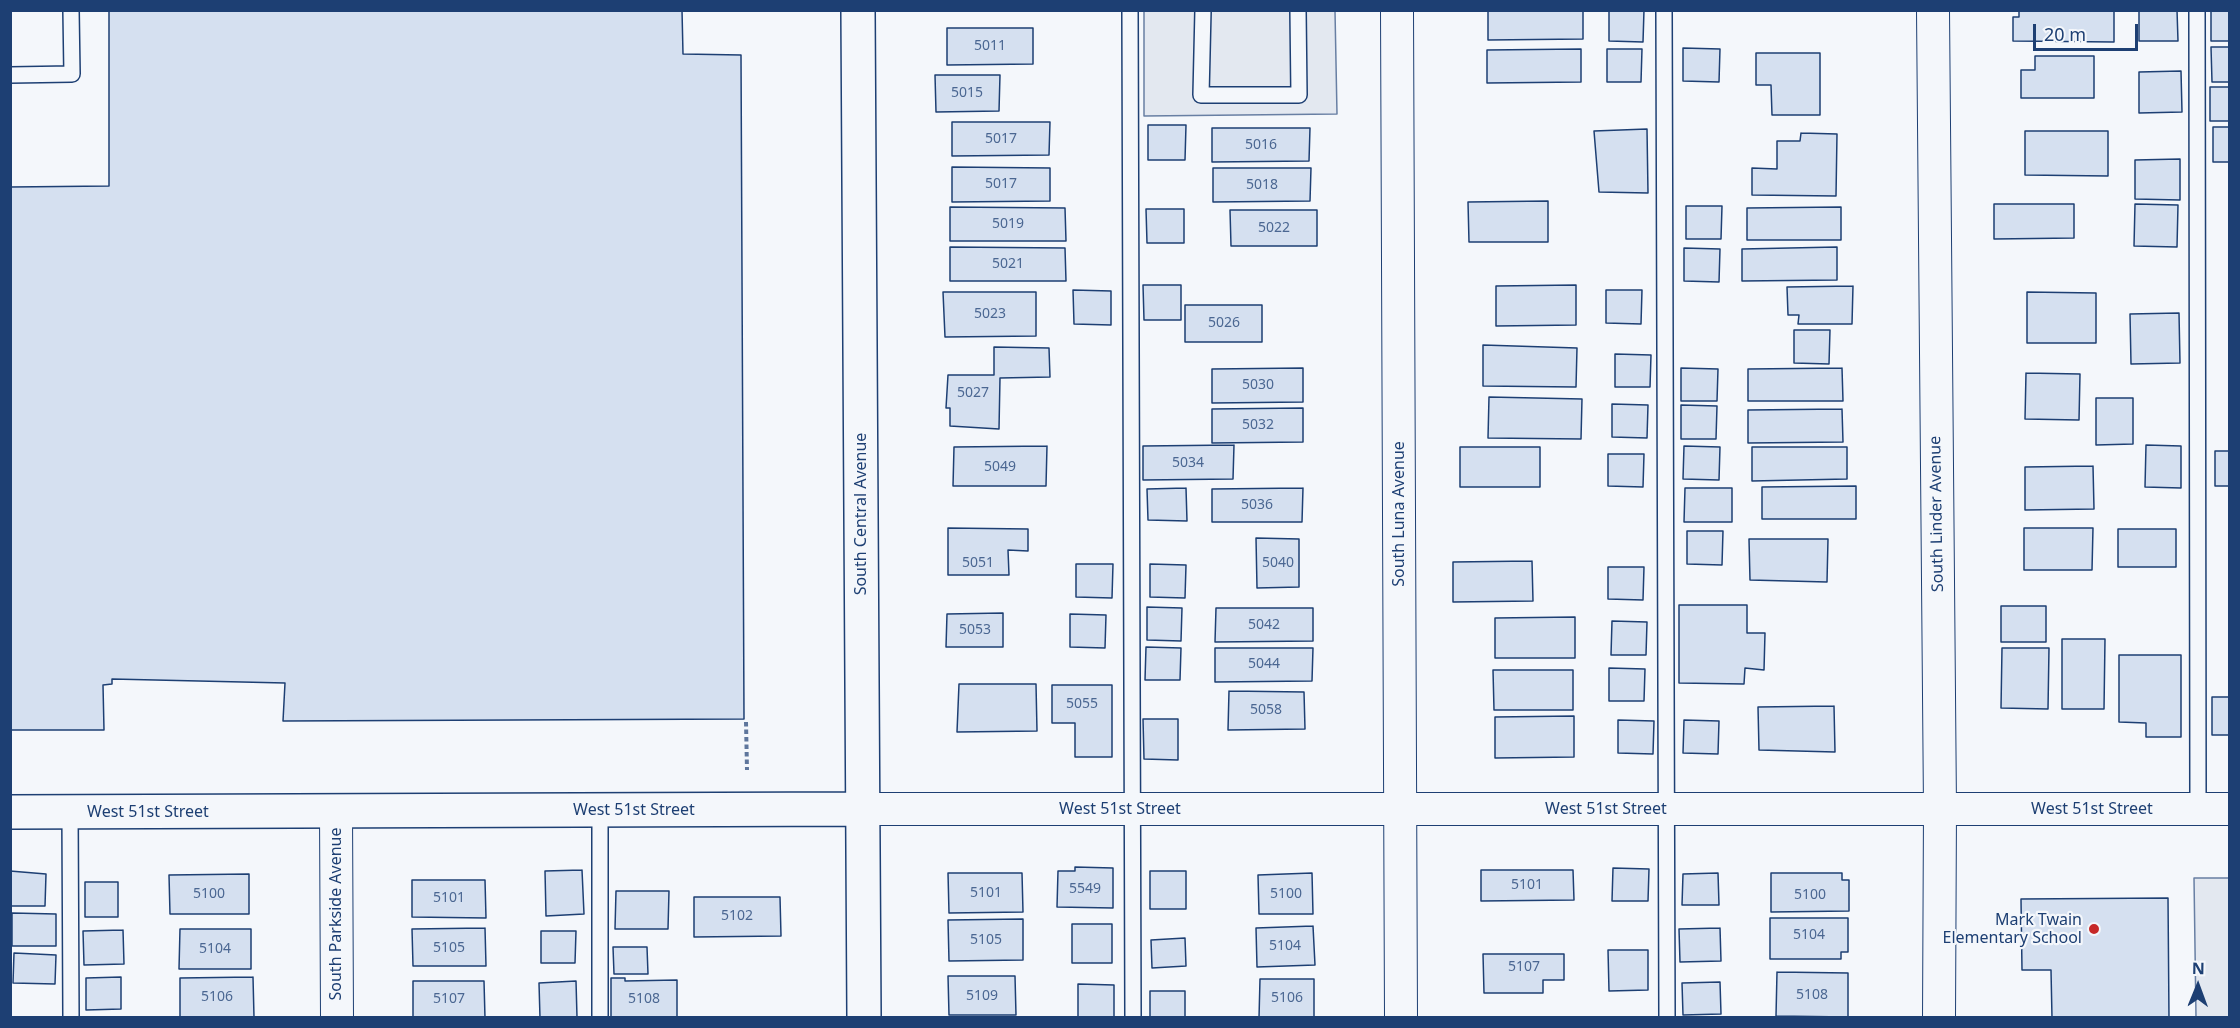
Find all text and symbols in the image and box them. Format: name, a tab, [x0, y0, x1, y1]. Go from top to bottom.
scale bar	[2036, 12, 2141, 50]
text: 20 m	[2044, 22, 2086, 46]
house number: 5011	[974, 38, 1006, 54]
house number: 5015	[951, 85, 983, 101]
house number: 5017	[985, 131, 1017, 147]
house number: 5016	[1245, 137, 1277, 153]
house number: 5017	[985, 176, 1017, 192]
house number: 5018	[1246, 177, 1278, 193]
house number: 5019	[992, 216, 1024, 232]
house number: 5022	[1258, 220, 1290, 236]
house number: 5021	[992, 256, 1024, 272]
house number: 5023	[974, 306, 1006, 322]
house number: 5026	[1208, 315, 1240, 331]
house number: 5030	[1242, 377, 1274, 393]
house number: 5027	[957, 385, 989, 401]
house number: 5032	[1242, 417, 1274, 433]
street label: South Central Avenue	[851, 433, 871, 595]
street label: South Linder Avenue	[1926, 436, 1948, 592]
street label: South Luna Avenue	[1389, 441, 1409, 587]
house number: 5034	[1172, 455, 1204, 471]
house number: 5049	[984, 459, 1016, 475]
house number: 5036	[1241, 497, 1273, 513]
house number: 5051	[962, 555, 994, 571]
house number: 5040	[1262, 555, 1294, 571]
house number: 5042	[1248, 617, 1280, 633]
house number: 5053	[959, 622, 991, 638]
house number: 5044	[1248, 656, 1280, 672]
house number: 5055	[1066, 696, 1098, 712]
house number: 5058	[1250, 702, 1282, 718]
street label: West 51st Street	[1059, 799, 1181, 819]
street label: West 51st Street	[1545, 799, 1667, 819]
street label: West 51st Street	[2031, 799, 2153, 819]
street label: West 51st Street	[573, 800, 695, 820]
street label: West 51st Street	[87, 802, 209, 822]
street label: South Parkside Avenue	[326, 828, 346, 1000]
house number: 5101	[1511, 877, 1543, 893]
house number: 5549	[1069, 881, 1101, 897]
house number: 5101	[970, 885, 1002, 901]
house number: 5100	[193, 886, 225, 902]
house number: 5100	[1270, 886, 1302, 902]
house number: 5100	[1794, 887, 1826, 903]
house number: 5101	[433, 890, 465, 906]
house number: 5102	[721, 908, 753, 924]
place label: Mark Twain Elementary School	[1943, 910, 2082, 948]
marker: Mark Twain Elementary School	[2087, 922, 2101, 936]
house number: 5104	[1793, 927, 1825, 943]
house number: 5105	[970, 932, 1002, 948]
house number: 5104	[1269, 938, 1301, 954]
house number: 5105	[433, 940, 465, 956]
house number: 5104	[199, 941, 231, 957]
north arrow	[2168, 956, 2228, 1016]
text: N	[2192, 957, 2205, 979]
house number: 5107	[1508, 959, 1540, 975]
house number: 5108	[1796, 987, 1828, 1003]
house number: 5109	[966, 988, 998, 1004]
house number: 5106	[201, 989, 233, 1005]
house number: 5106	[1271, 990, 1303, 1006]
house number: 5107	[433, 991, 465, 1007]
house number: 5108	[628, 991, 660, 1007]

